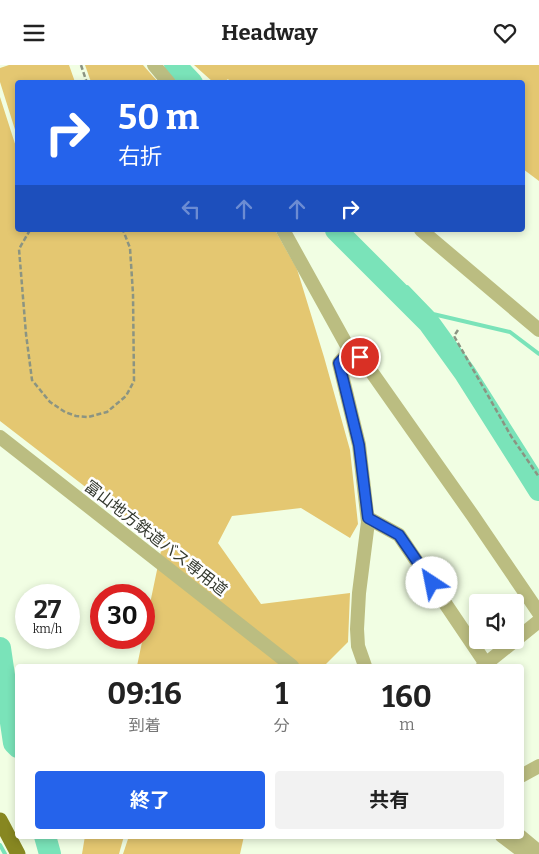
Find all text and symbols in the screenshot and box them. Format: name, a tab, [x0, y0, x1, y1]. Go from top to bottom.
icon: menu	[20, 19, 48, 47]
text: Headway	[221, 19, 318, 46]
icon: heart	[491, 19, 519, 47]
text: 50 m	[118, 96, 199, 138]
icon: right	[35, 100, 100, 165]
text: 右折	[118, 143, 162, 170]
icon: left	[177, 195, 205, 223]
icon: ahead	[230, 195, 258, 223]
icon: ahead	[283, 195, 311, 223]
icon: right	[336, 195, 364, 223]
pin	[339, 336, 381, 378]
icon: arrive	[346, 343, 374, 371]
street label: 富山地方鉄道バス専用道	[81, 476, 231, 600]
position arrow	[405, 556, 457, 608]
speed limit sign: 30	[90, 584, 155, 649]
map controls	[469, 594, 524, 649]
button: sound	[469, 594, 524, 649]
text: 27	[34, 595, 61, 625]
text: km/h	[33, 622, 62, 636]
text: 09:16	[107, 676, 182, 712]
text: 1	[275, 676, 288, 712]
text: 160	[382, 679, 432, 715]
text: m	[399, 715, 415, 734]
text: 到着	[128, 716, 160, 735]
text: 分	[274, 716, 290, 735]
button: 終了	[35, 771, 265, 829]
button: 共有	[275, 771, 504, 829]

